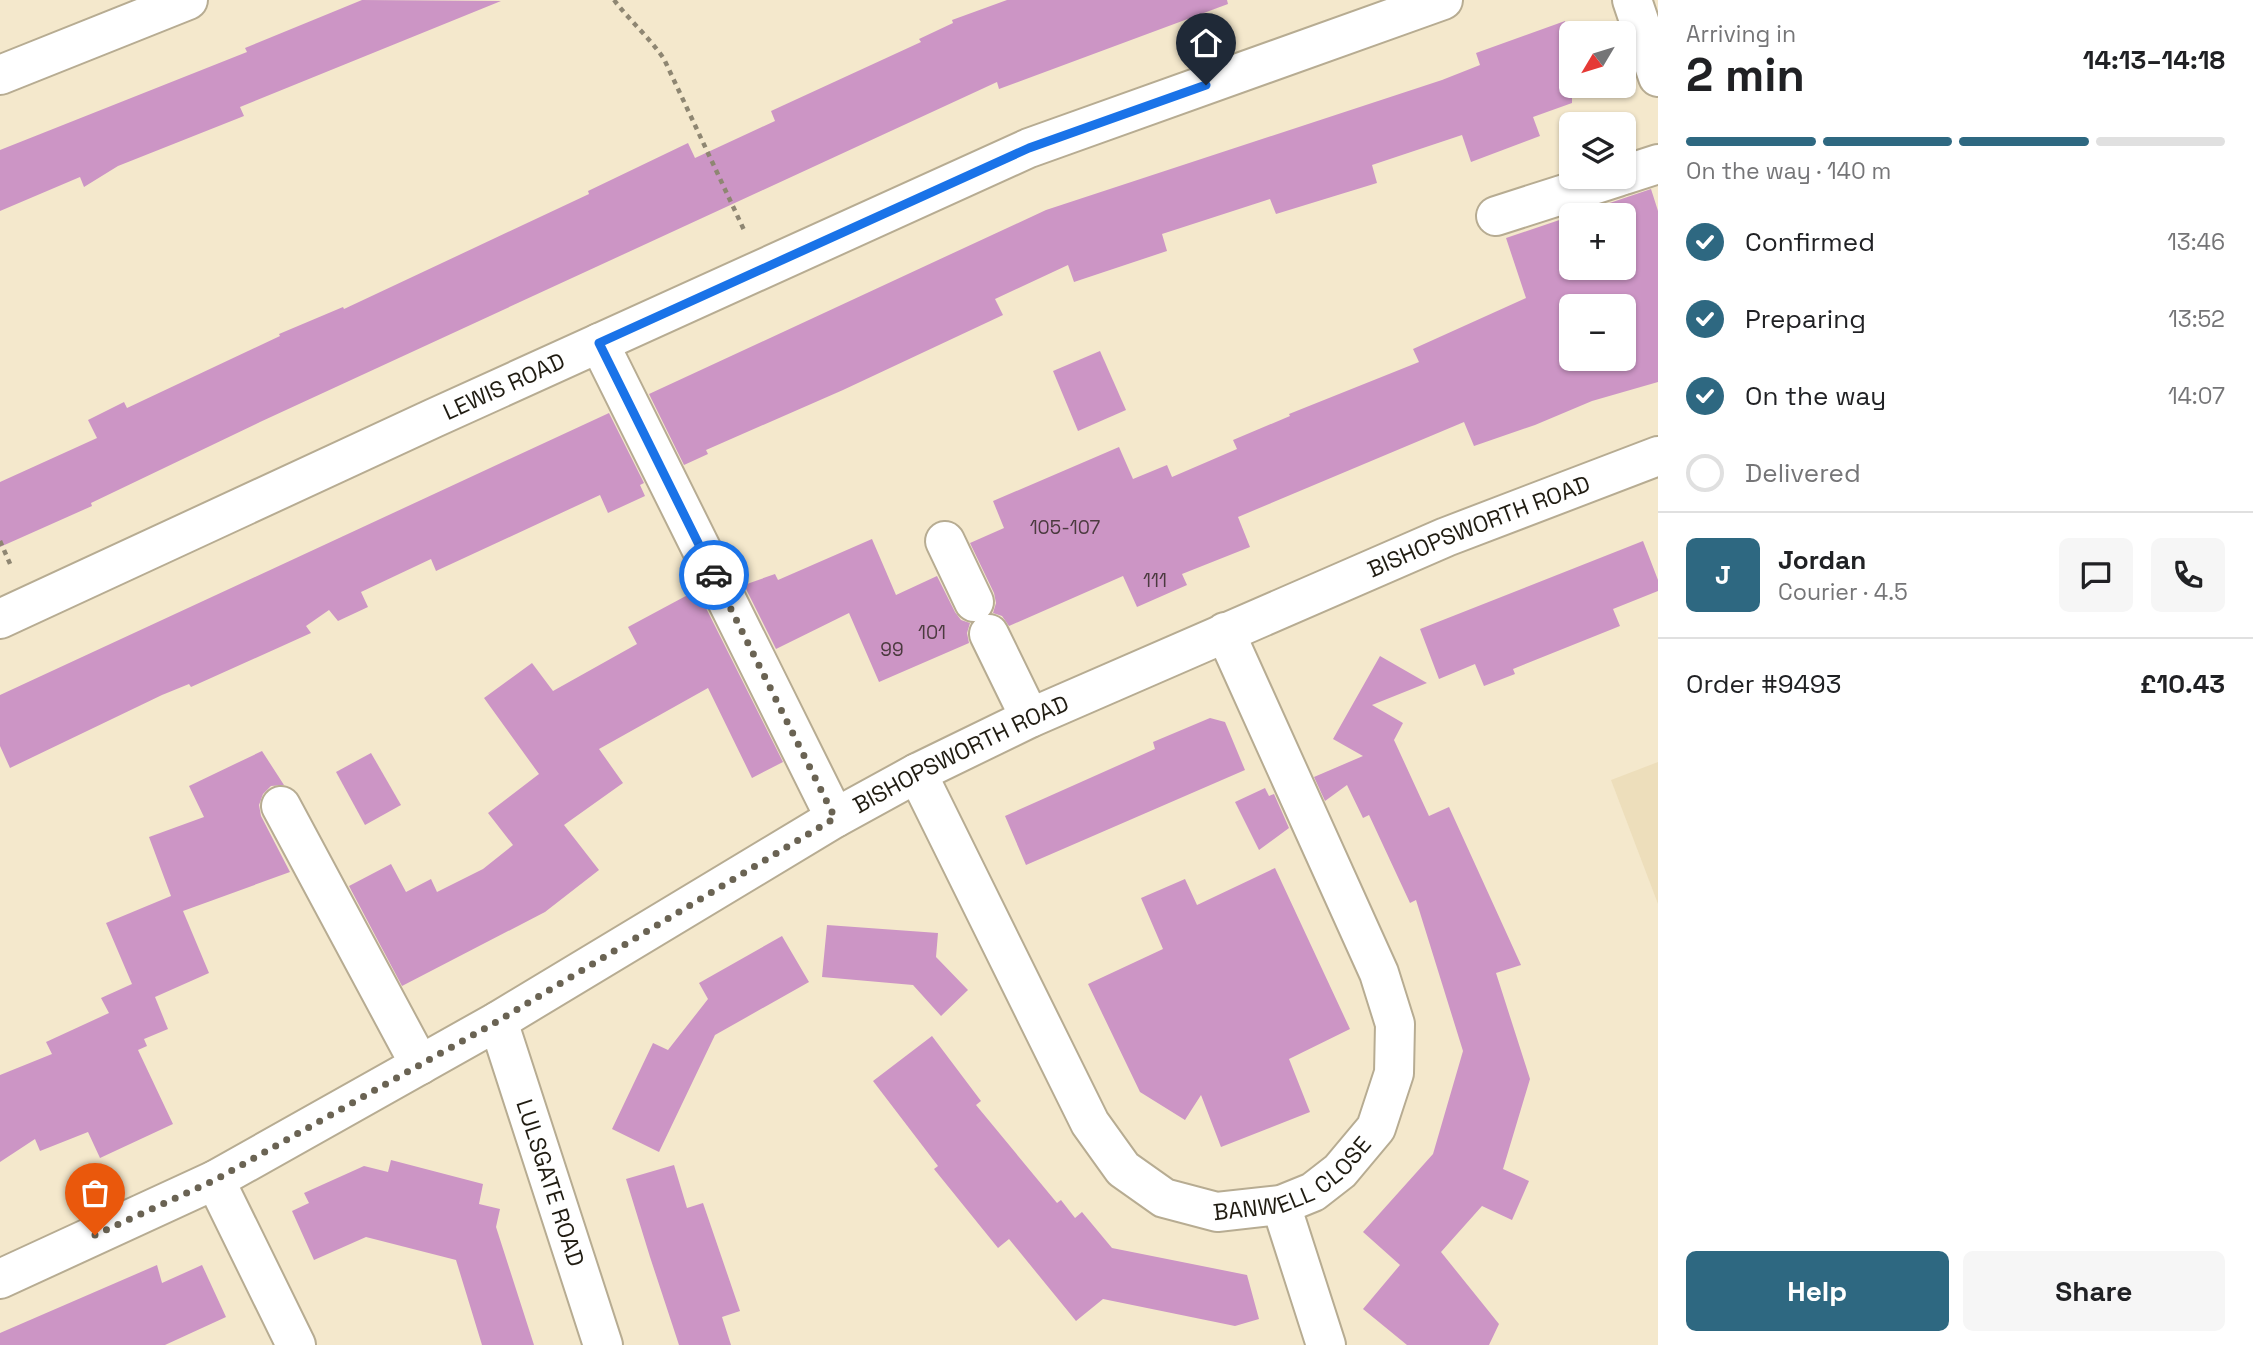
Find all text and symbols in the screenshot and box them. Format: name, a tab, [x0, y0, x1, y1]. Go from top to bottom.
pin	[1176, 13, 1236, 85]
text: Arriving in	[1686, 19, 1796, 49]
north arrow	[1559, 21, 1636, 98]
map controls	[1559, 21, 1636, 371]
icon: home	[1187, 24, 1225, 62]
text: 14:13–14:18	[2083, 43, 2225, 77]
text: 2 min	[1686, 46, 1805, 104]
button: layers	[1559, 112, 1636, 189]
text: On the way · 140 m	[1686, 156, 1891, 186]
button: +	[1559, 203, 1636, 280]
icon: check	[1686, 223, 1724, 261]
text: Confirmed	[1745, 225, 1875, 259]
text: 13:46	[2167, 227, 2225, 257]
button: −	[1559, 294, 1636, 371]
icon: check	[1686, 300, 1724, 338]
text: Preparing	[1745, 302, 1866, 336]
text: 13:52	[2168, 304, 2225, 334]
street label: LEWIS ROAD	[438, 346, 570, 427]
icon: check	[1686, 377, 1724, 415]
text: On the way	[1745, 379, 1886, 413]
text: 14:07	[2168, 381, 2225, 411]
text: Delivered	[1745, 456, 1861, 490]
street label: BISHOPSWORTH ROAD	[1363, 468, 1594, 584]
house number: 105-107	[1030, 515, 1101, 540]
button: chat	[2059, 538, 2133, 612]
button: phone	[2151, 538, 2225, 612]
courier	[679, 540, 749, 610]
text: Jordan	[1778, 543, 1866, 577]
icon: car	[695, 556, 733, 594]
text: J	[1715, 558, 1731, 592]
house number: 111	[1143, 568, 1167, 593]
text: Courier · 4.5	[1778, 577, 1908, 607]
house number: 101	[918, 620, 946, 645]
house number: 99	[880, 637, 904, 662]
text: Order #9493	[1686, 667, 1841, 701]
text: £10.43	[2140, 667, 2225, 701]
street label: BISHOPSWORTH ROAD	[848, 688, 1073, 820]
street label: LULSGATE ROAD	[509, 1095, 592, 1270]
street label: BANWELL CLOSE	[1211, 1130, 1378, 1227]
pin	[65, 1163, 125, 1235]
icon: bag	[76, 1174, 114, 1212]
button: Help	[1686, 1251, 1949, 1331]
button: Share	[1963, 1251, 2225, 1331]

